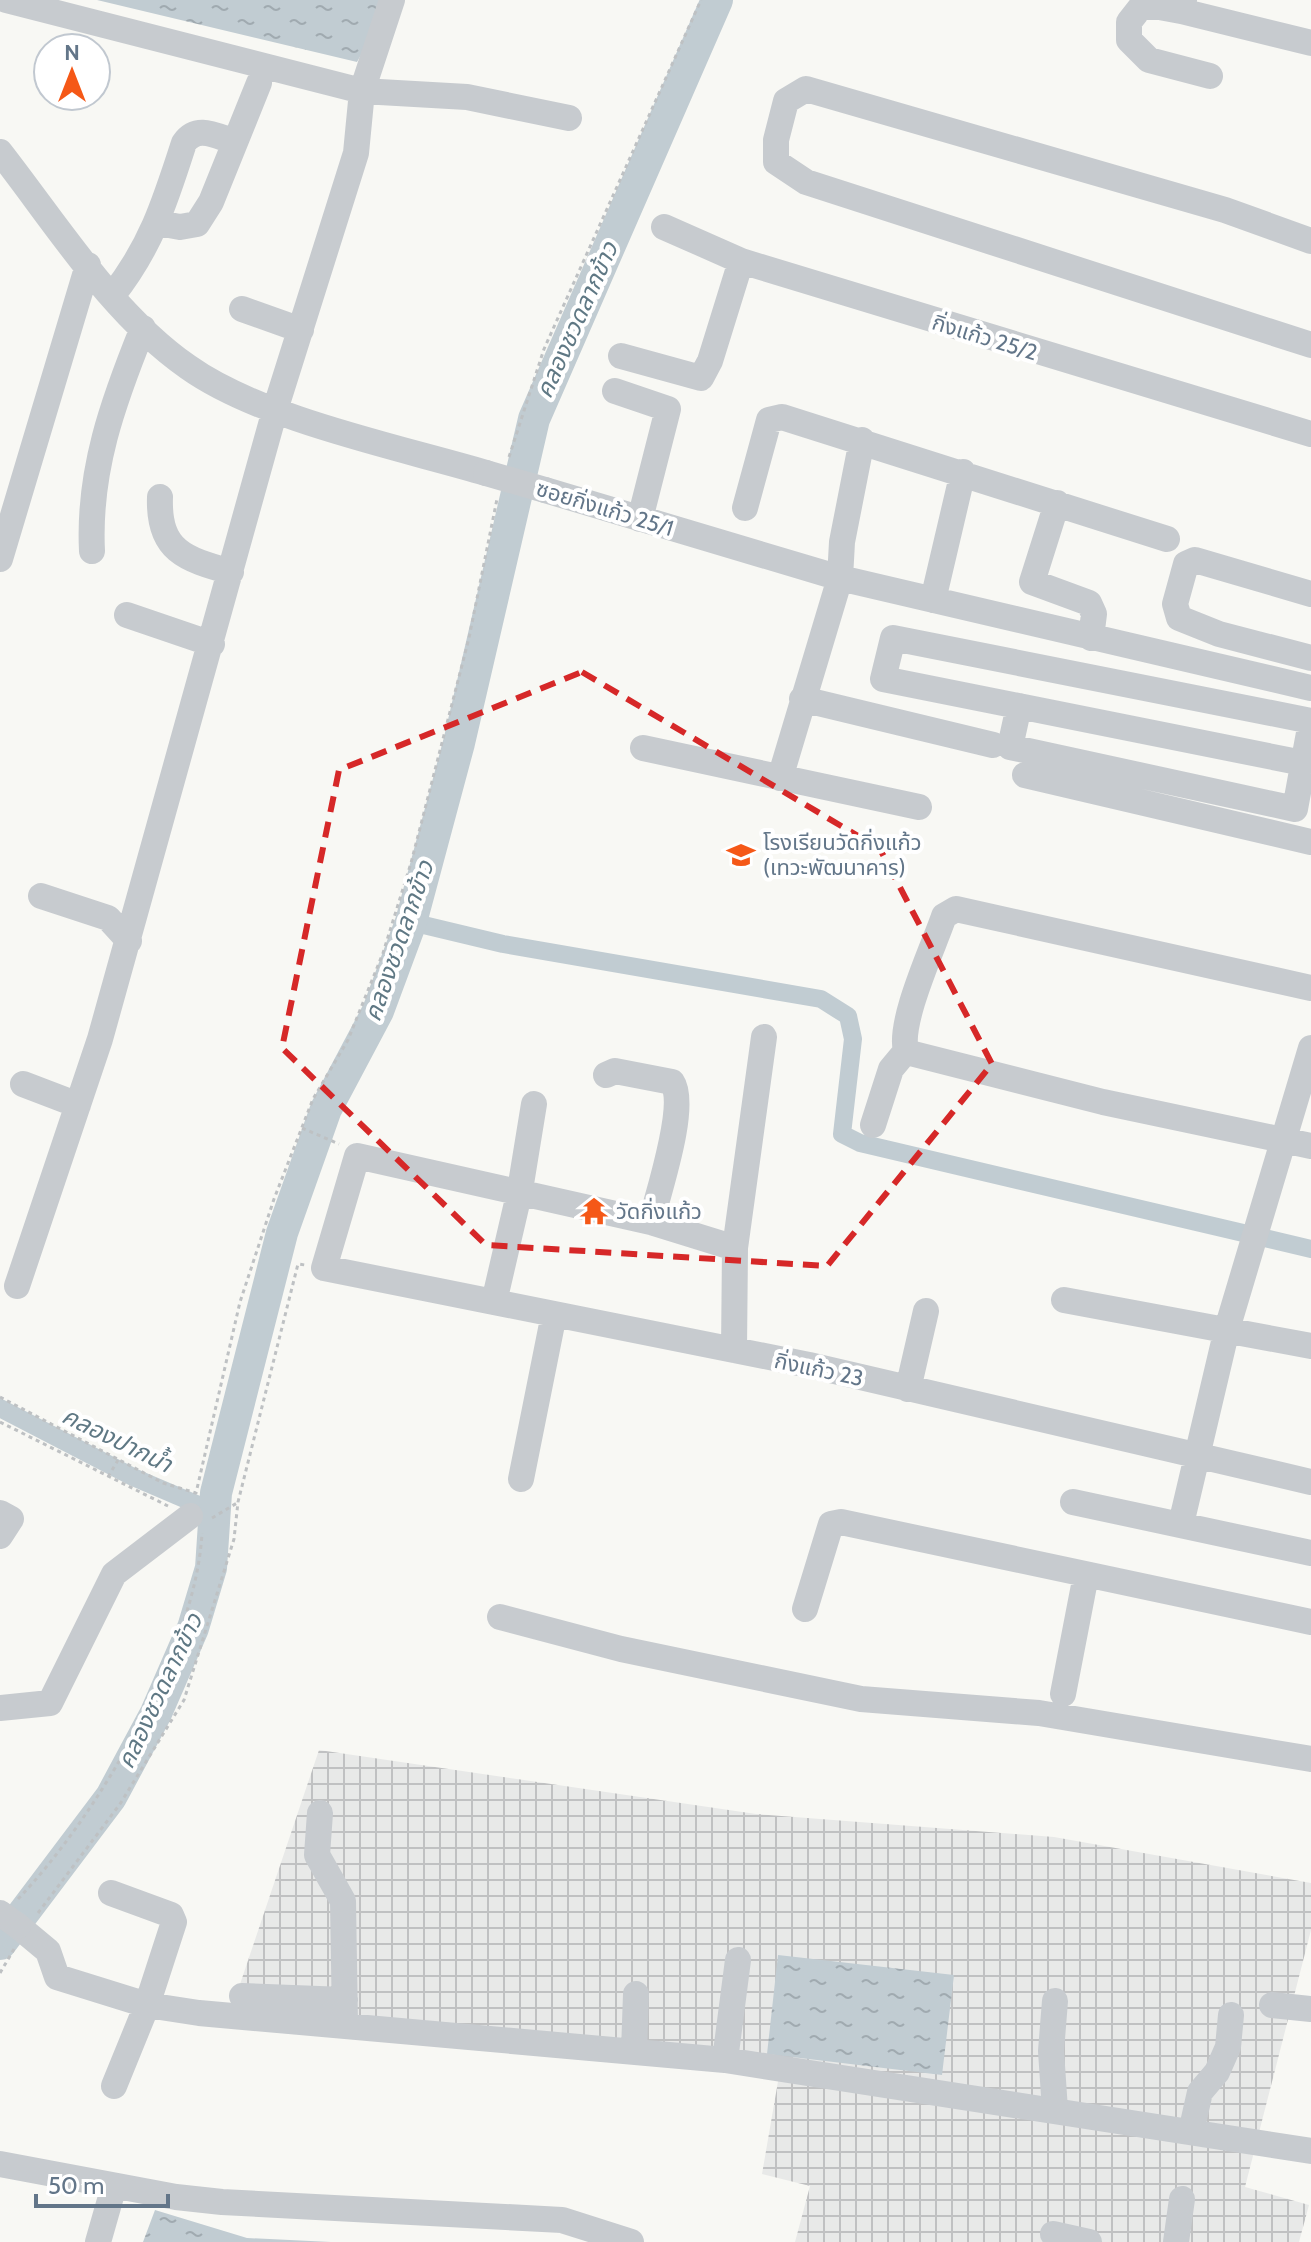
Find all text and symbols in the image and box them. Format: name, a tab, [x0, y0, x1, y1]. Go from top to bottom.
north arrow	[32, 32, 112, 112]
text: N	[64, 39, 80, 66]
water label: คลองชวดลากข้าว	[529, 236, 624, 402]
street label: กิ่งแก้ว 25/2	[929, 308, 1041, 366]
street label: ซอยกิ่งแก้ว 25/1	[533, 474, 677, 542]
place label: โรงเรียนวัดกิ่งแก้ว (เทวะพัฒนาคาร)	[763, 828, 922, 881]
school or university icon: โรงเรียนวัดกิ่งแก้ว (เทวะพัฒนาคาร)	[726, 840, 756, 870]
water label: คลองชวดลากข้าว	[358, 856, 440, 1025]
temple icon: วัดกิ่งแก้ว	[579, 1196, 609, 1226]
place label: วัดกิ่งแก้ว	[616, 1197, 702, 1225]
street label: กิ่งแก้ว 23	[772, 1346, 866, 1392]
water label: คลองปากน้ำ	[58, 1399, 179, 1479]
water label: คลองชวดลากข้าว	[111, 1608, 209, 1773]
scale bar	[36, 2158, 168, 2208]
text: 50 m	[48, 2171, 104, 2200]

